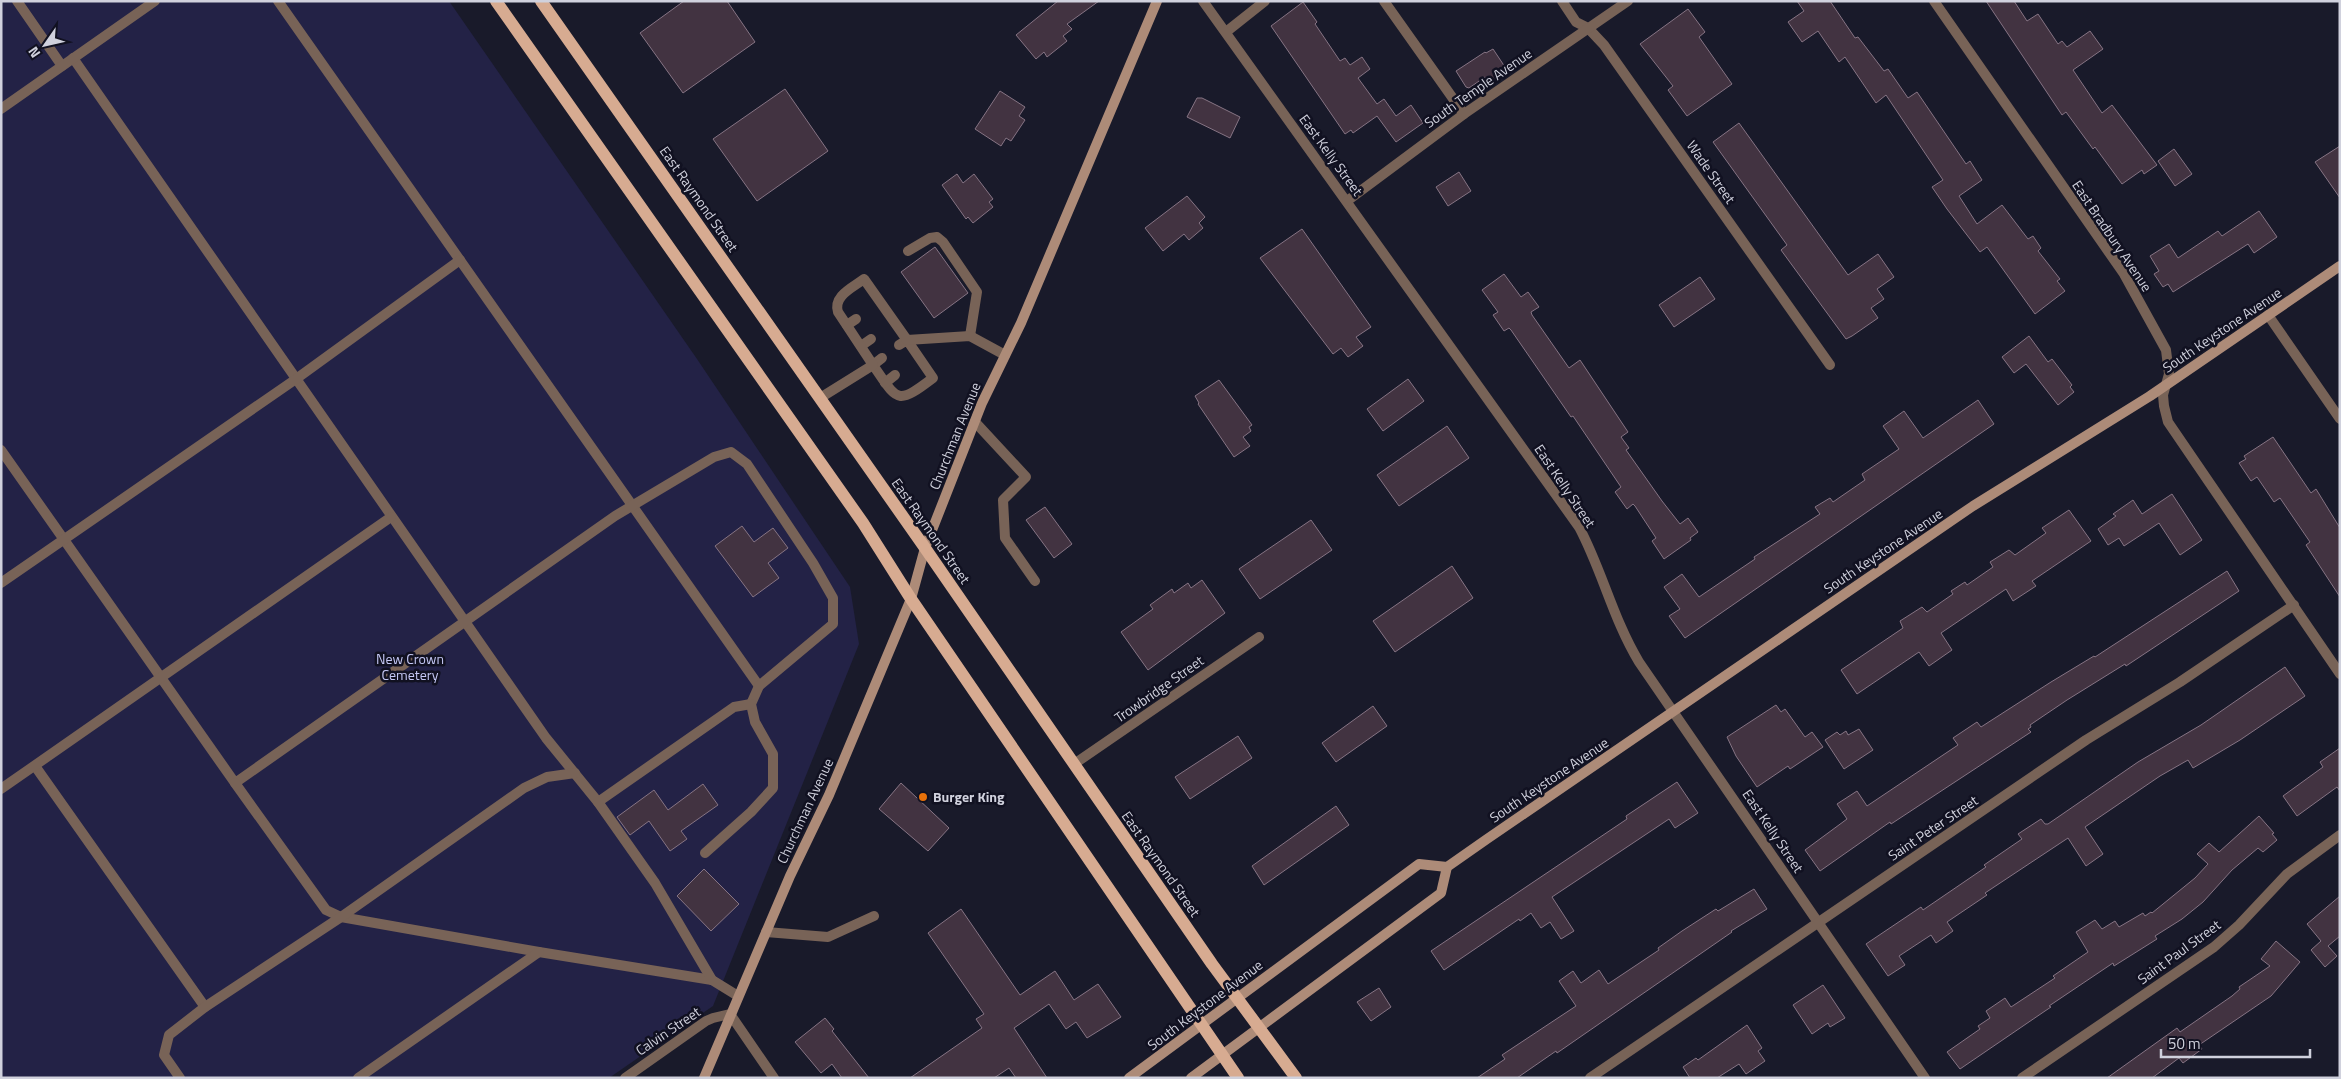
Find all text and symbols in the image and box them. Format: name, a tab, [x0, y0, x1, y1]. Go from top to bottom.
north arrow	[20, 20, 70, 70]
street label: South Temple Avenue	[1420, 42, 1536, 133]
text: N	[22, 43, 45, 62]
street label: East Kelly Street	[1295, 109, 1368, 200]
street label: Wade Street	[1682, 136, 1741, 208]
street label: East Raymond Street	[655, 142, 744, 256]
street label: East Bradbury Avenue	[2067, 176, 2158, 296]
street label: South Keystone Avenue	[2158, 282, 2285, 377]
street label: Churchman Avenue	[923, 379, 986, 493]
street label: East Kelly Street	[1530, 440, 1601, 532]
street label: East Raymond Street	[887, 474, 976, 588]
street label: South Keystone Avenue	[1819, 503, 1946, 598]
park label: New Crown Cemetery	[376, 648, 444, 685]
street label: Trowbridge Street	[1110, 650, 1208, 727]
street label: South Keystone Avenue	[1485, 732, 1612, 827]
street label: Churchman Avenue	[771, 755, 838, 867]
street label: East Kelly Street	[1738, 785, 1809, 877]
place label: Burger King	[933, 786, 1005, 807]
street label: Saint Peter Street	[1884, 790, 1982, 865]
marker: Burger King	[917, 791, 929, 803]
street label: East Raymond Street	[1117, 807, 1206, 921]
street label: Saint Paul Street	[2133, 914, 2225, 989]
street label: South Keystone Avenue	[1143, 954, 1267, 1055]
street label: Calvin Street	[631, 1001, 704, 1060]
scale bar	[2161, 1026, 2310, 1058]
text: 50 m	[2168, 1032, 2201, 1055]

